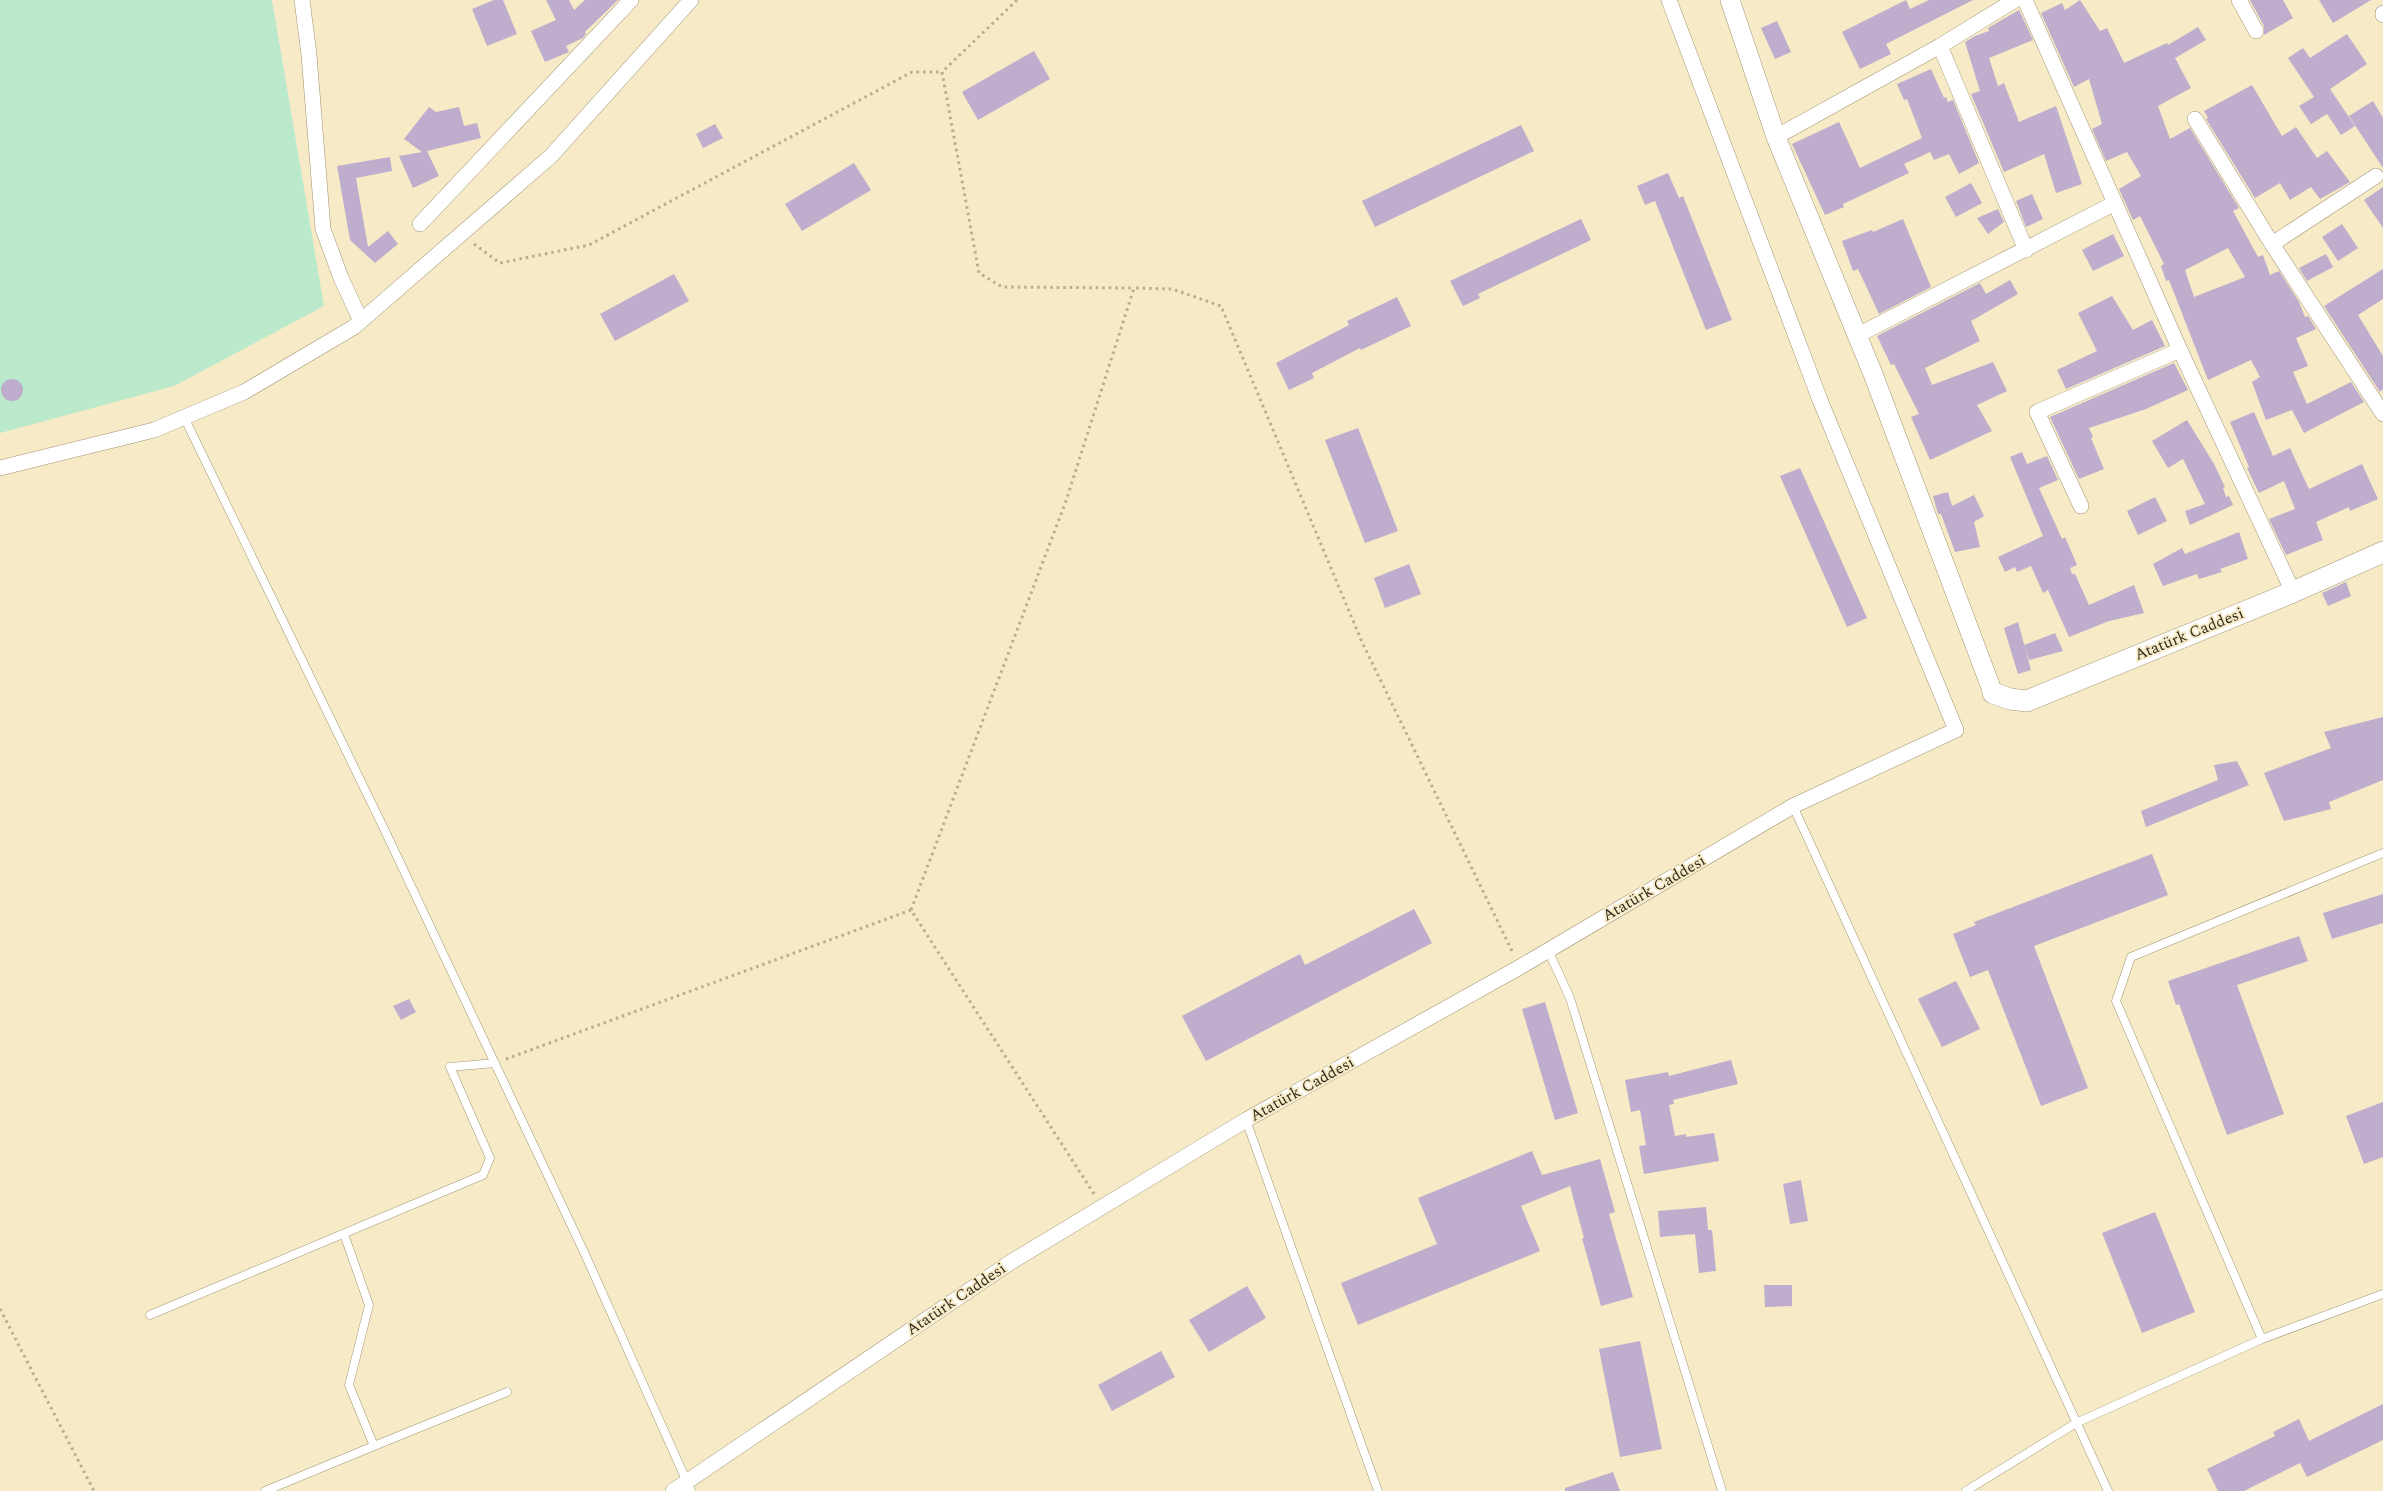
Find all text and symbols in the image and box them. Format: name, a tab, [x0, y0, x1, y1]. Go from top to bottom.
street label: Atatürk Caddesi	[2131, 601, 2247, 667]
street label: Atatürk Caddesi	[1598, 849, 1710, 927]
street label: Atatürk Caddesi	[1245, 1050, 1359, 1128]
street label: Atatürk Caddesi	[901, 1257, 1011, 1341]

